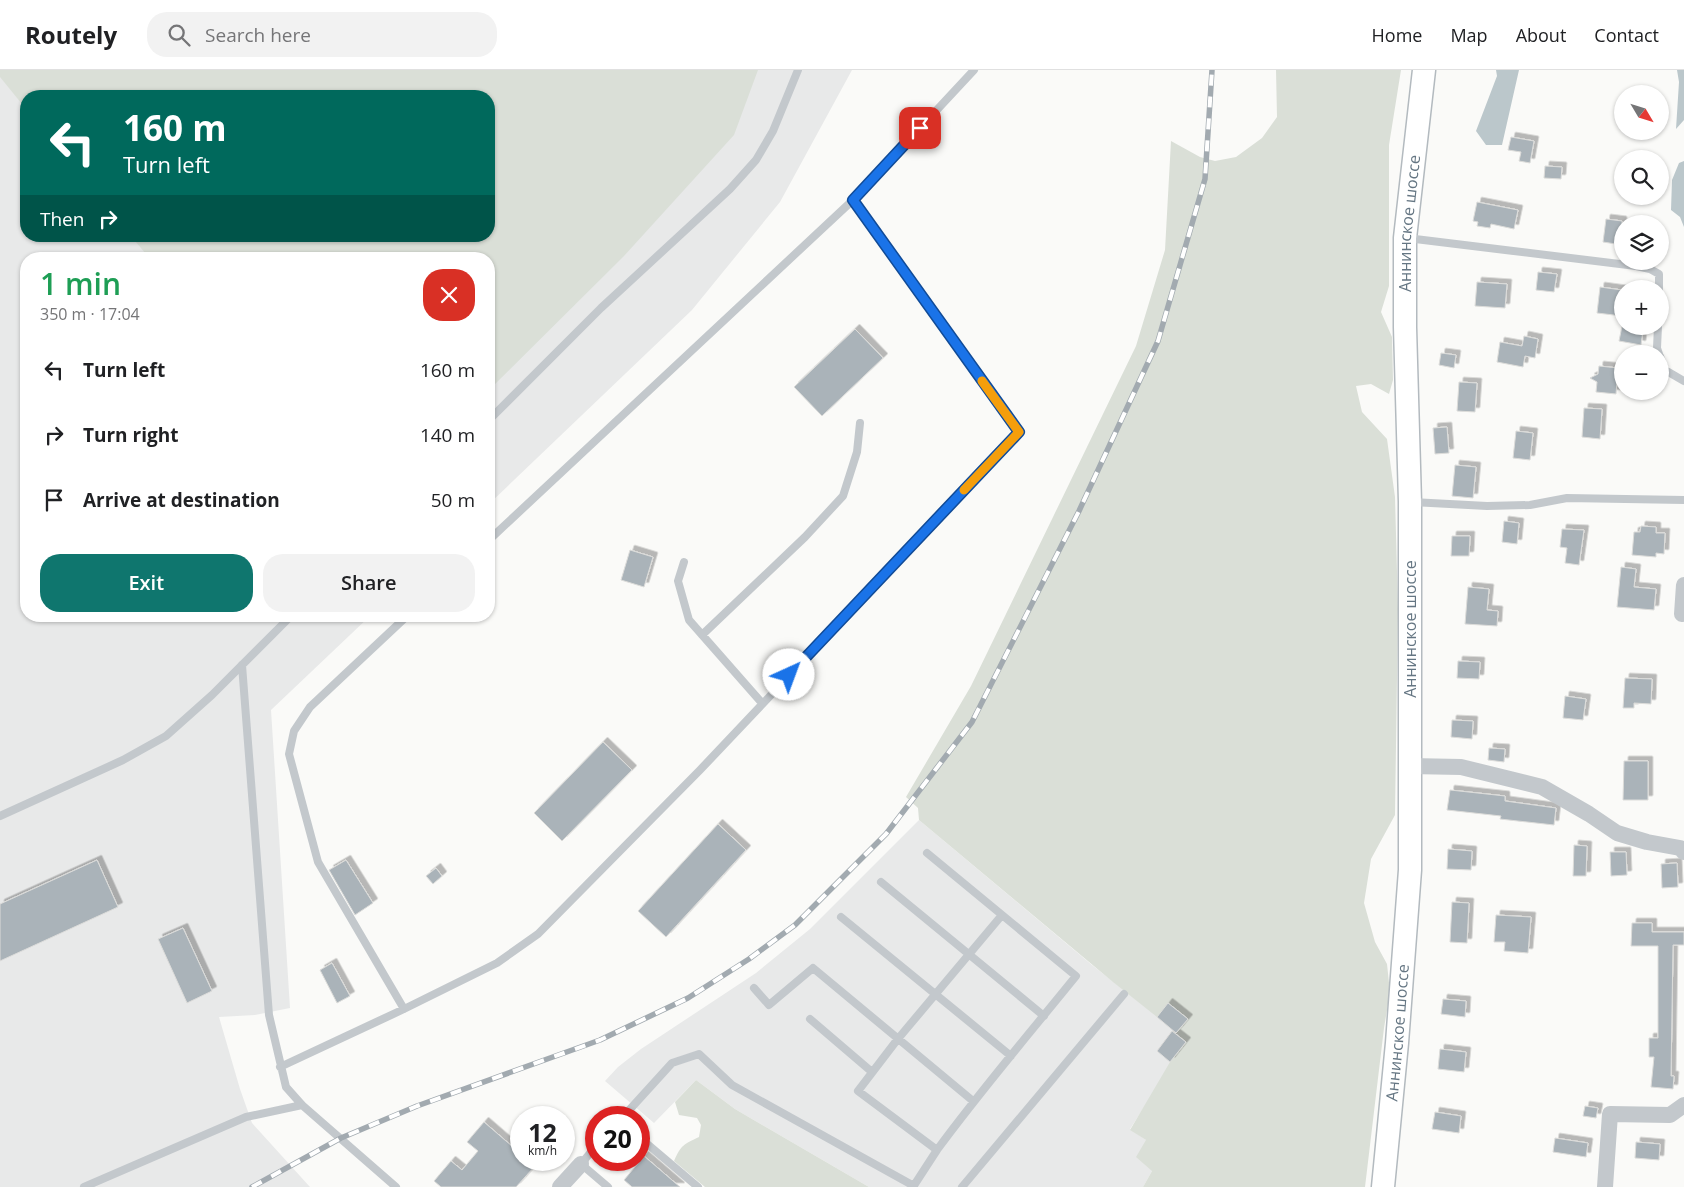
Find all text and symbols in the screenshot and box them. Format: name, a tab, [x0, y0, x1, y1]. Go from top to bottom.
search box	[147, 12, 497, 57]
text: Routely	[25, 18, 117, 51]
icon: search	[165, 21, 193, 49]
text: Search here	[205, 22, 311, 48]
text: Home	[1372, 23, 1422, 47]
text: Map	[1450, 23, 1488, 47]
text: About	[1516, 23, 1566, 47]
text: Contact	[1594, 23, 1659, 47]
north arrow	[1614, 85, 1669, 140]
map controls	[1614, 85, 1669, 400]
text: 160 m	[123, 104, 227, 151]
pin	[899, 107, 941, 149]
icon: left	[40, 110, 105, 175]
icon: arrive	[906, 114, 934, 142]
text: Turn left	[123, 149, 210, 179]
button: search	[1614, 150, 1669, 205]
street label: Аннинское шоссе	[1394, 154, 1425, 292]
icon: right	[94, 205, 122, 233]
text: Then	[40, 206, 84, 232]
button: layers	[1614, 215, 1669, 270]
text: 1 min	[40, 263, 121, 304]
button: close	[423, 269, 475, 321]
button: +	[1614, 280, 1669, 335]
text: 350 m · 17:04	[40, 303, 140, 325]
button: −	[1614, 345, 1669, 400]
icon: left	[40, 356, 68, 384]
text: Turn left	[83, 357, 165, 383]
text: 160 m	[420, 357, 475, 383]
icon: right	[40, 421, 68, 449]
text: Turn right	[83, 422, 178, 448]
text: 140 m	[420, 422, 475, 448]
icon: arrive	[40, 486, 68, 514]
text: Arrive at destination	[83, 487, 280, 513]
text: 50 m	[431, 487, 475, 513]
button: Exit	[40, 554, 253, 612]
button: Share	[263, 554, 475, 612]
street label: Аннинское шоссе	[1399, 560, 1421, 698]
position arrow	[762, 648, 814, 700]
street label: Аннинское шоссе	[1380, 963, 1414, 1102]
speed limit sign: 20	[585, 1106, 650, 1171]
text: 12	[528, 1115, 557, 1149]
text: km/h	[528, 1142, 557, 1159]

